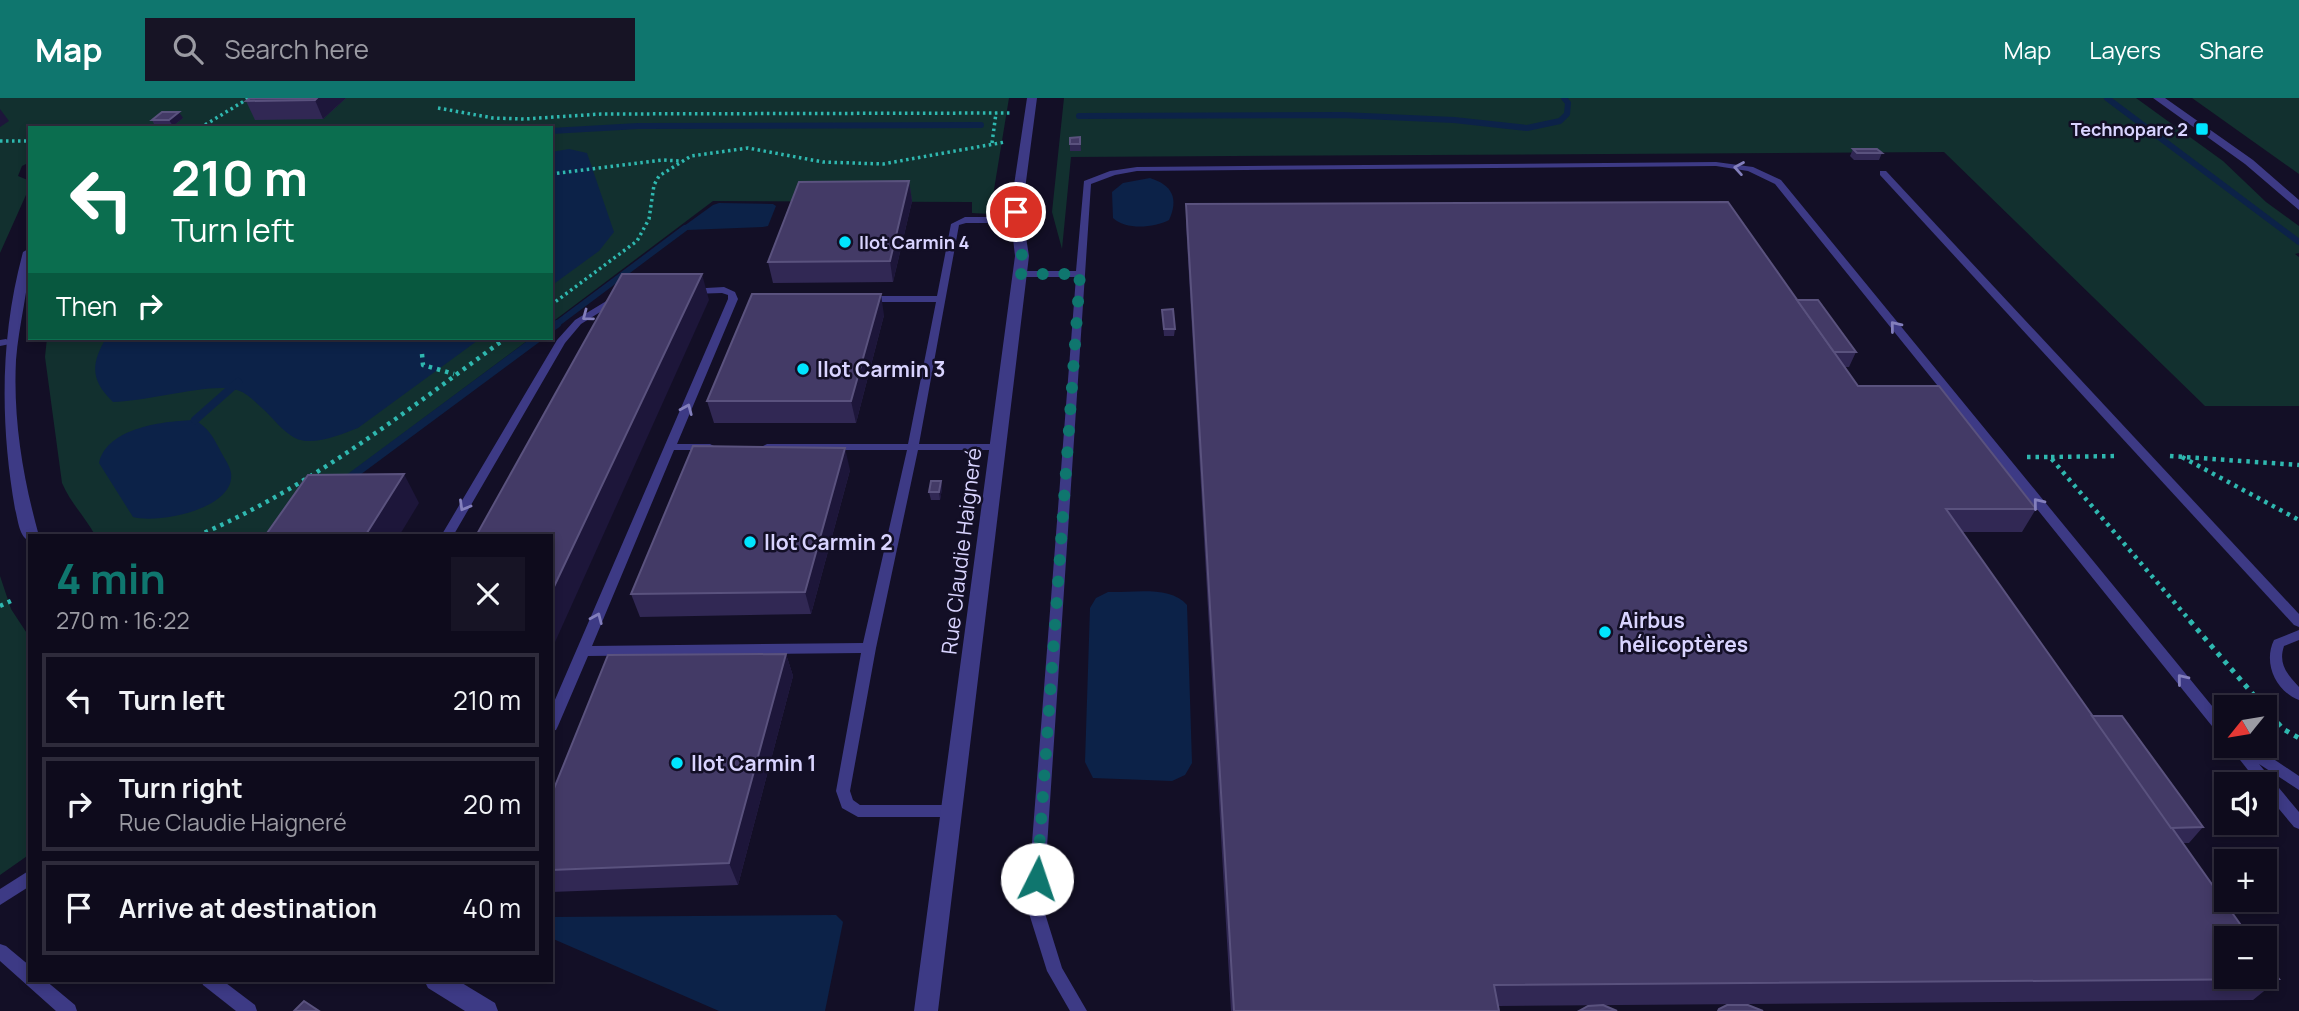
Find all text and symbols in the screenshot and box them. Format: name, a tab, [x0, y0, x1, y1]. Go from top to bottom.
search box	[145, 18, 635, 81]
text: Map	[35, 27, 103, 72]
icon: search	[169, 30, 207, 68]
text: Search here	[225, 31, 369, 67]
text: Map	[2004, 33, 2051, 66]
text: Layers	[2089, 33, 2161, 66]
text: Share	[2199, 33, 2264, 66]
place label: Technoparc 2	[2071, 117, 2188, 141]
marker: Technoparc 2	[2194, 121, 2210, 137]
text: 210 m	[171, 144, 308, 211]
icon: left	[56, 154, 147, 245]
one-way arrow	[1733, 161, 1745, 176]
pin	[986, 182, 1046, 242]
icon: arrive	[997, 193, 1035, 231]
text: Turn left	[171, 208, 295, 252]
place label: Ilot Carmin 4	[859, 230, 970, 254]
marker: Ilot Carmin 4	[837, 234, 853, 250]
icon: right	[131, 287, 169, 325]
text: Then	[56, 288, 117, 324]
one-way arrow	[582, 307, 595, 320]
one-way arrow	[1891, 322, 1903, 335]
place label: Ilot Carmin 3	[817, 355, 945, 383]
marker: Ilot Carmin 3	[795, 361, 811, 377]
one-way arrow	[678, 403, 692, 415]
street label: Rue Claudie Haigneré	[934, 446, 988, 656]
one-way arrow	[460, 498, 473, 511]
one-way arrow	[2034, 498, 2047, 510]
place label: Ilot Carmin 2	[764, 528, 893, 556]
marker: Ilot Carmin 2	[742, 534, 758, 550]
text: 4 min	[56, 549, 166, 607]
button: close	[451, 557, 525, 631]
text: 270 m · 16:22	[56, 604, 190, 636]
place label: Airbus hélicoptères	[1619, 606, 1748, 658]
one-way arrow	[589, 613, 603, 625]
marker: Airbus hélicoptères	[1597, 624, 1613, 640]
one-way arrow	[2178, 675, 2190, 688]
icon: left	[60, 681, 98, 719]
text: Turn left	[119, 682, 226, 718]
text: 210 m	[453, 682, 521, 718]
north arrow	[2214, 695, 2277, 758]
map controls	[2214, 695, 2277, 989]
place label: Ilot Carmin 1	[691, 749, 816, 777]
marker: Ilot Carmin 1	[669, 755, 685, 771]
text: Turn right	[119, 770, 243, 806]
button: sound	[2214, 772, 2277, 835]
icon: right	[60, 785, 98, 823]
text: 20 m	[463, 786, 521, 822]
text: Rue Claudie Haigneré	[119, 806, 347, 838]
position arrow	[1000, 842, 1074, 916]
button: +	[2214, 849, 2277, 912]
icon: arrive	[60, 889, 98, 927]
text: Arrive at destination	[119, 890, 377, 926]
text: 40 m	[463, 890, 521, 926]
button: −	[2214, 926, 2277, 989]

